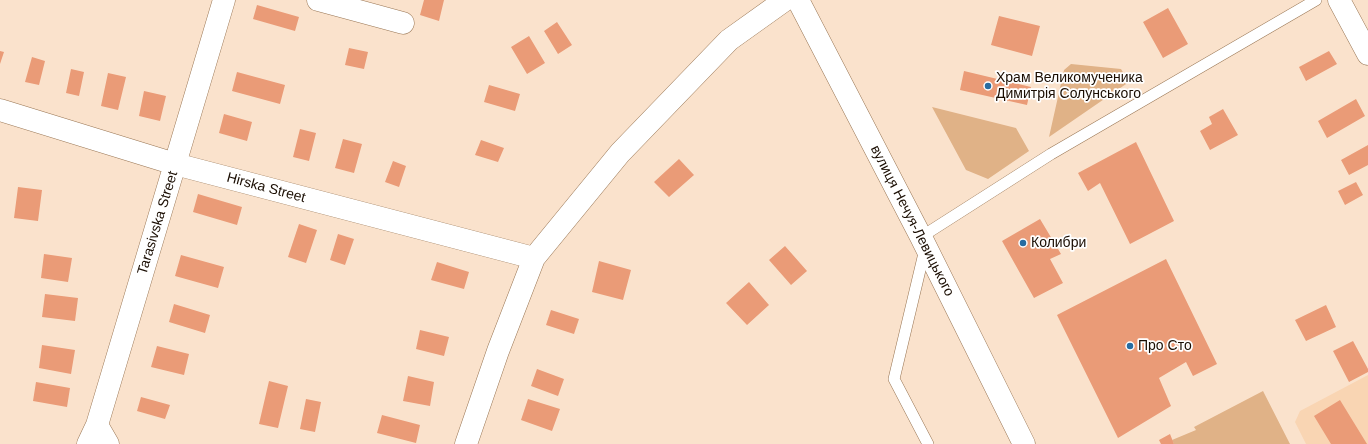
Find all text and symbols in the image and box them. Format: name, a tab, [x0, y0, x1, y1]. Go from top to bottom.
place label: Храм Великомученика Димитрія Солунського	[996, 70, 1143, 102]
marker: Храм Великомученика Димитрія Солунського	[983, 81, 993, 91]
street label: вулиця Нечуя-Левицького	[867, 143, 957, 299]
street label: Tarasivska Street	[134, 169, 182, 277]
street label: Hirska Street	[225, 169, 307, 207]
place label: Колибри	[1031, 235, 1086, 251]
marker: Колибри	[1018, 238, 1028, 248]
place label: Про Сто	[1138, 338, 1192, 354]
marker: Про Сто	[1125, 341, 1135, 351]

